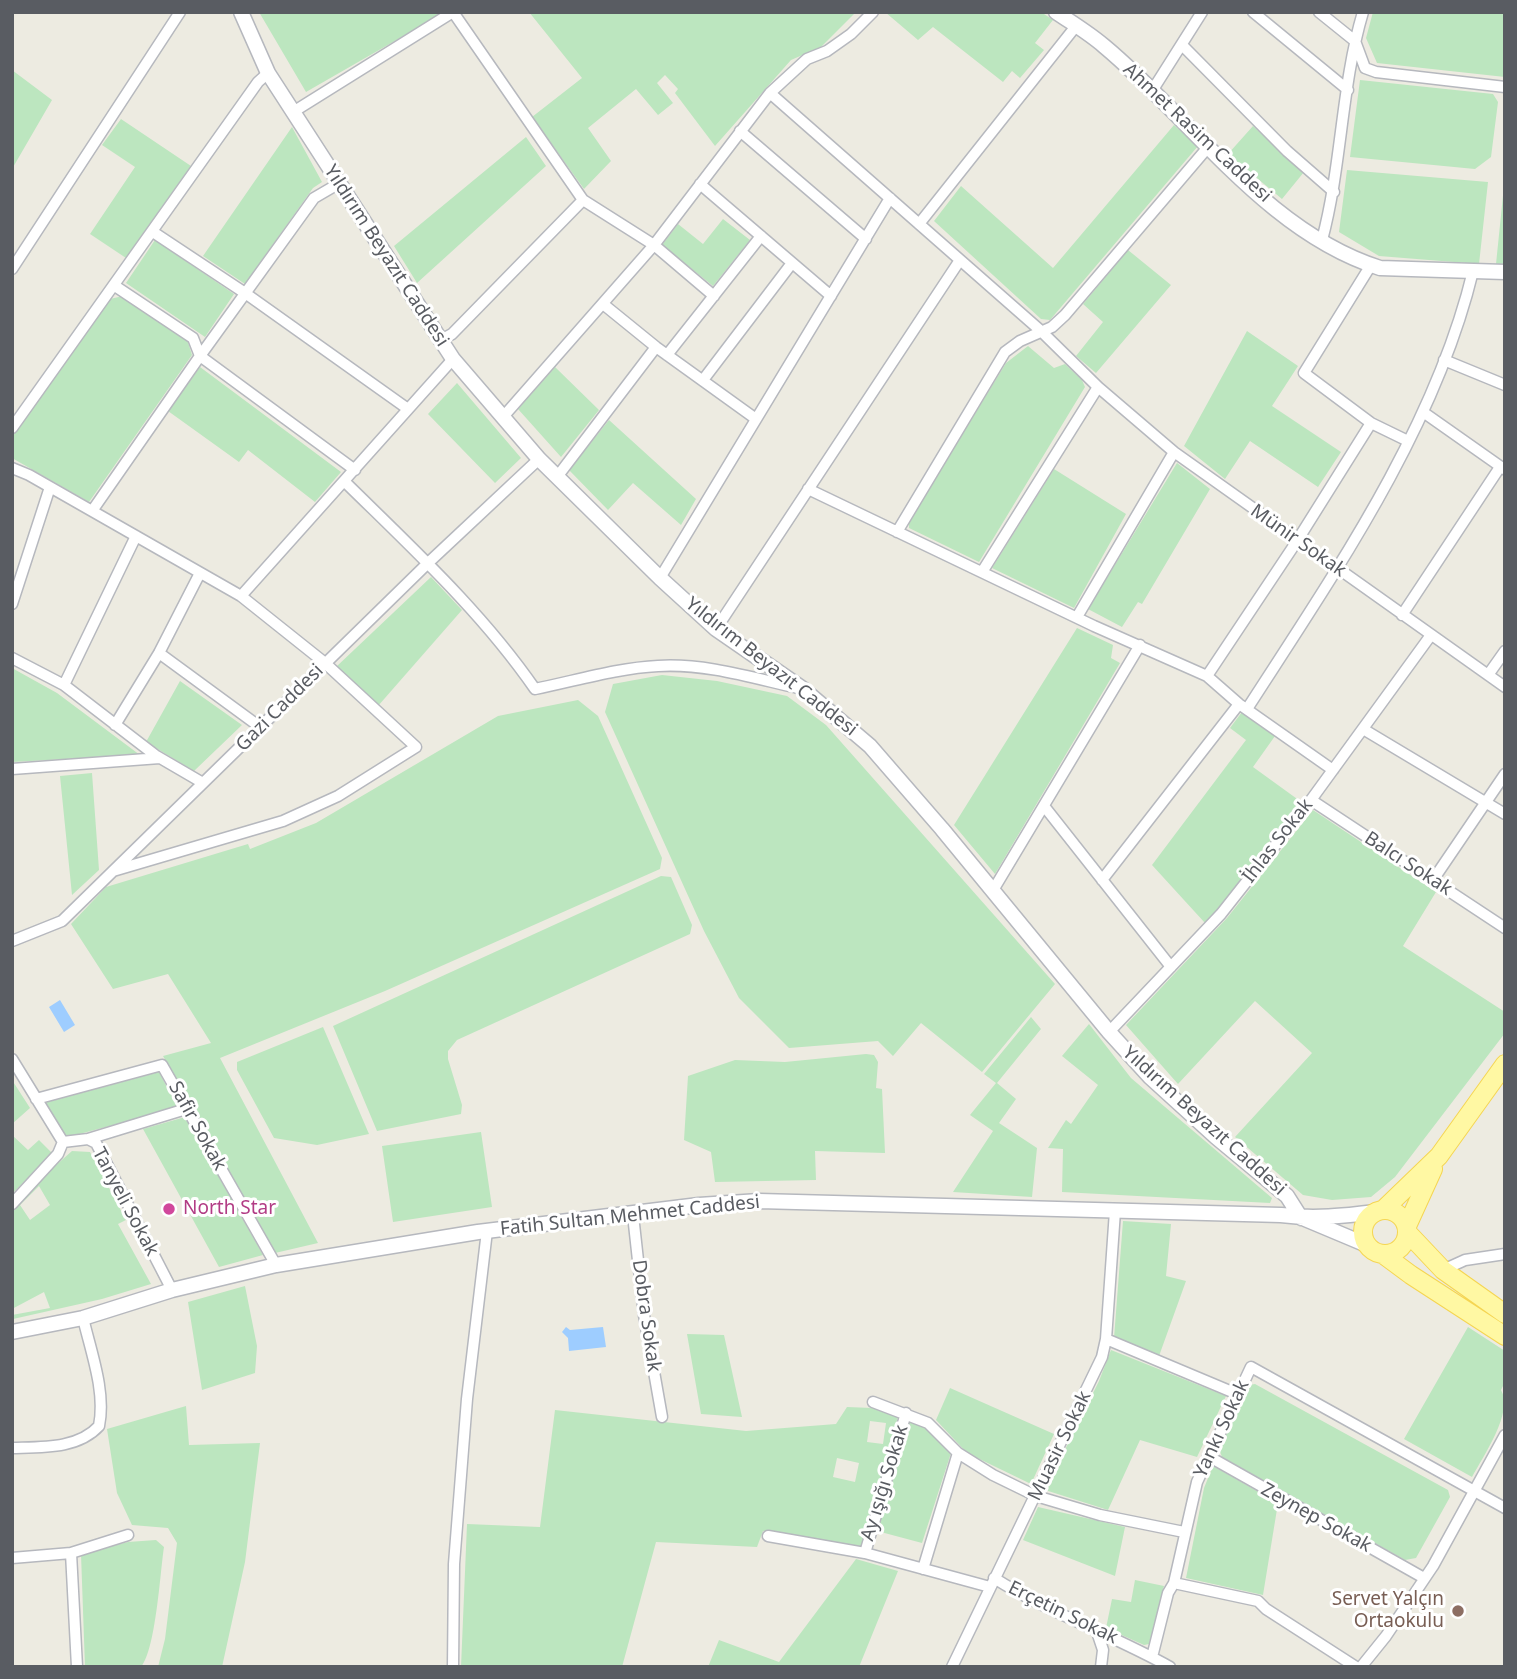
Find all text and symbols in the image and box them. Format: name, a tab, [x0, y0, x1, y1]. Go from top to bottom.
street label: Ahmet Rasim Caddesi	[1118, 58, 1276, 208]
street label: Yıldırım Beyazıt Caddesi	[319, 161, 453, 351]
street label: Münir Sokak	[1246, 500, 1350, 582]
street label: Yıldırım Beyazıt Caddesi	[680, 593, 862, 741]
street label: Gazi Caddesi	[232, 660, 328, 756]
street label: İhlas Sokak	[1238, 794, 1318, 888]
street label: Balcı Sokak	[1360, 827, 1456, 901]
street label: Yıldırım Beyazıt Caddesi	[1118, 1042, 1290, 1200]
street label: Safir Sokak	[163, 1078, 231, 1174]
street label: Tanyeli Sokak	[87, 1144, 163, 1260]
street label: Fatih Sultan Mehmet Caddesi	[499, 1191, 761, 1241]
place label: North Star	[183, 1198, 276, 1220]
marker: North Star	[161, 1201, 177, 1217]
street label: Dobra Sokak	[627, 1258, 665, 1374]
street label: Yankı Sokak	[1189, 1377, 1255, 1481]
street label: Muasir Sokak	[1024, 1387, 1096, 1505]
street label: Ay ışığı Sokak	[857, 1422, 913, 1544]
street label: Zeynep Sokak	[1257, 1478, 1375, 1558]
street label: Erçetin Sokak	[1004, 1577, 1122, 1649]
place label: Servet Yalçın Ortaokulu	[1332, 1589, 1444, 1633]
marker: Servet Yalçın Ortaokulu	[1450, 1603, 1466, 1619]

